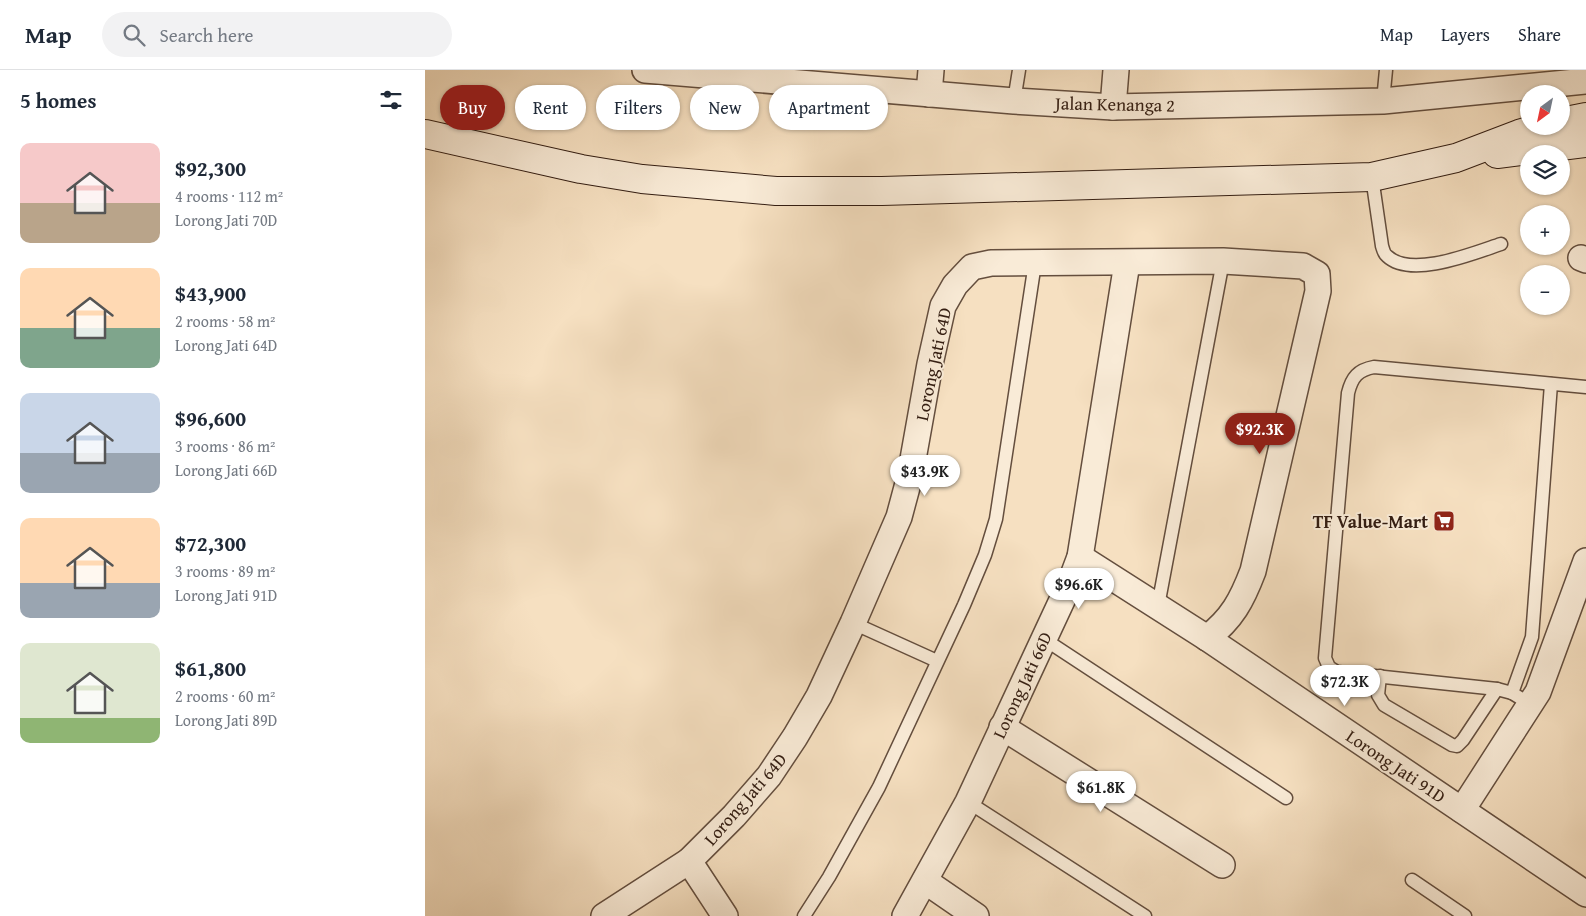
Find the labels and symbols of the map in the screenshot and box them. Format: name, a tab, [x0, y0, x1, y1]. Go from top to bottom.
north arrow	[1520, 85, 1570, 135]
street label: Jalan Kenanga 2	[1053, 89, 1175, 119]
street label: Lorong Jati 64D	[908, 305, 958, 423]
pin: $92.3K	[1219, 412, 1301, 455]
pin: $43.9K	[884, 454, 966, 497]
place label: TF Value-Mart	[1313, 508, 1428, 535]
supermarket icon: TF Value-Mart	[1432, 509, 1456, 533]
pin: $96.6K	[1038, 568, 1120, 610]
street label: Lorong Jati 66D	[985, 627, 1059, 743]
pin: $72.3K	[1304, 664, 1386, 707]
street label: Lorong Jati 91D	[1341, 723, 1451, 809]
street label: Lorong Jati 64D	[697, 747, 793, 851]
pin: $61.8K	[1060, 770, 1142, 813]

